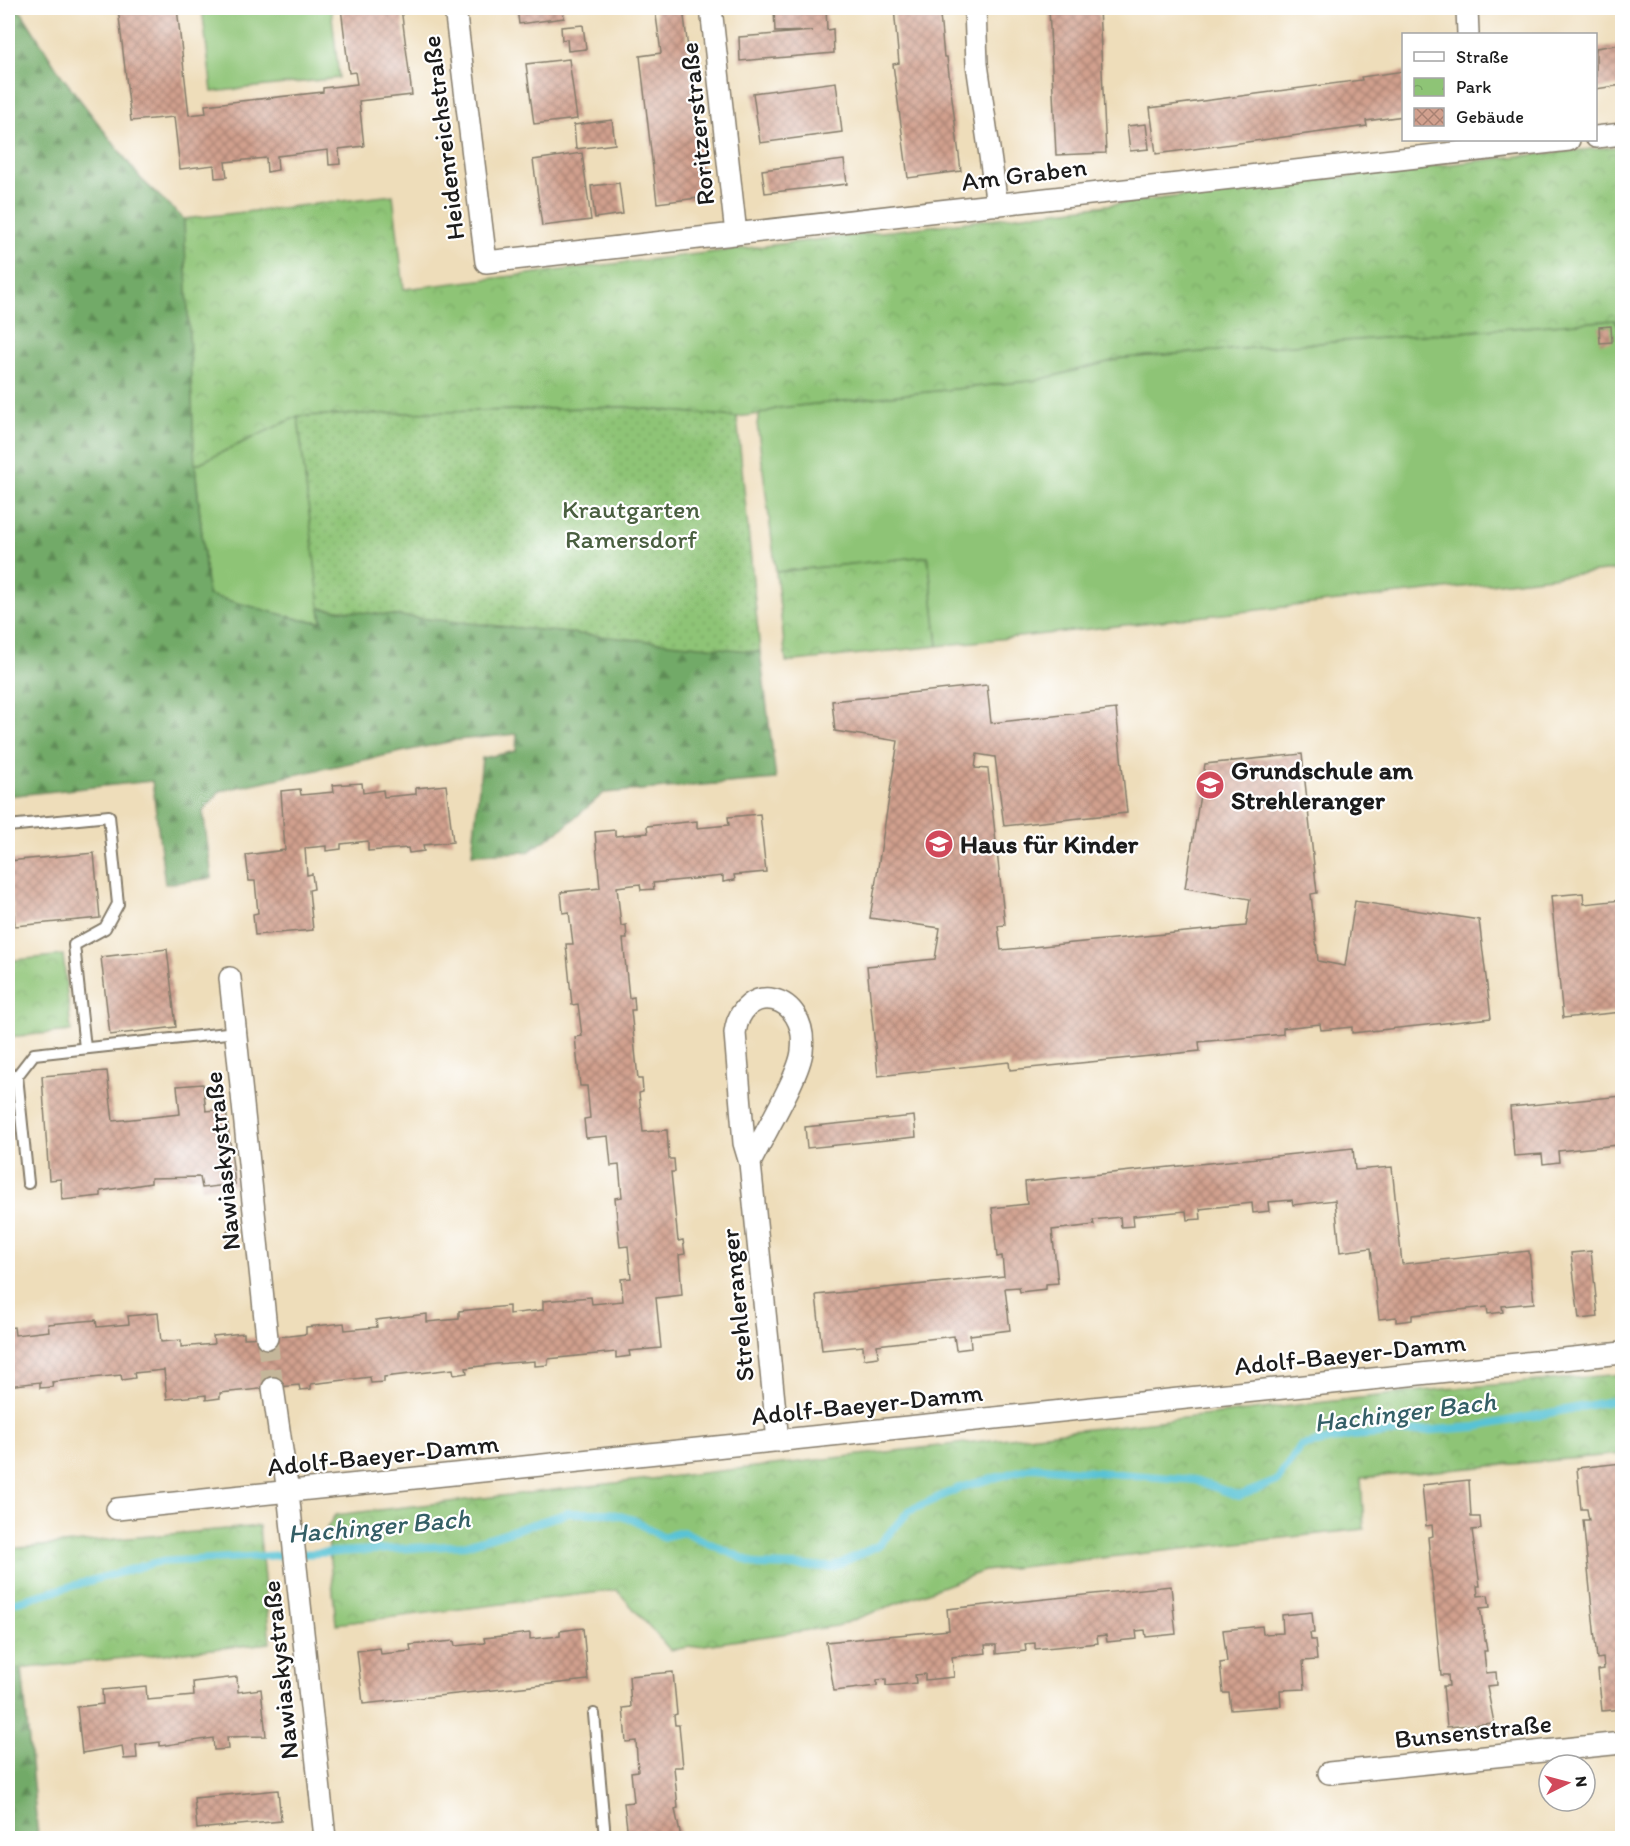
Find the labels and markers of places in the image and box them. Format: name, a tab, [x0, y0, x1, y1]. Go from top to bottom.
place label: Grundschule am Strehleranger	[1231, 754, 1414, 816]
school or university icon: Grundschule am Strehleranger	[1194, 769, 1226, 801]
school or university icon: Haus für Kinder	[923, 828, 955, 860]
place label: Haus für Kinder	[960, 828, 1139, 860]

